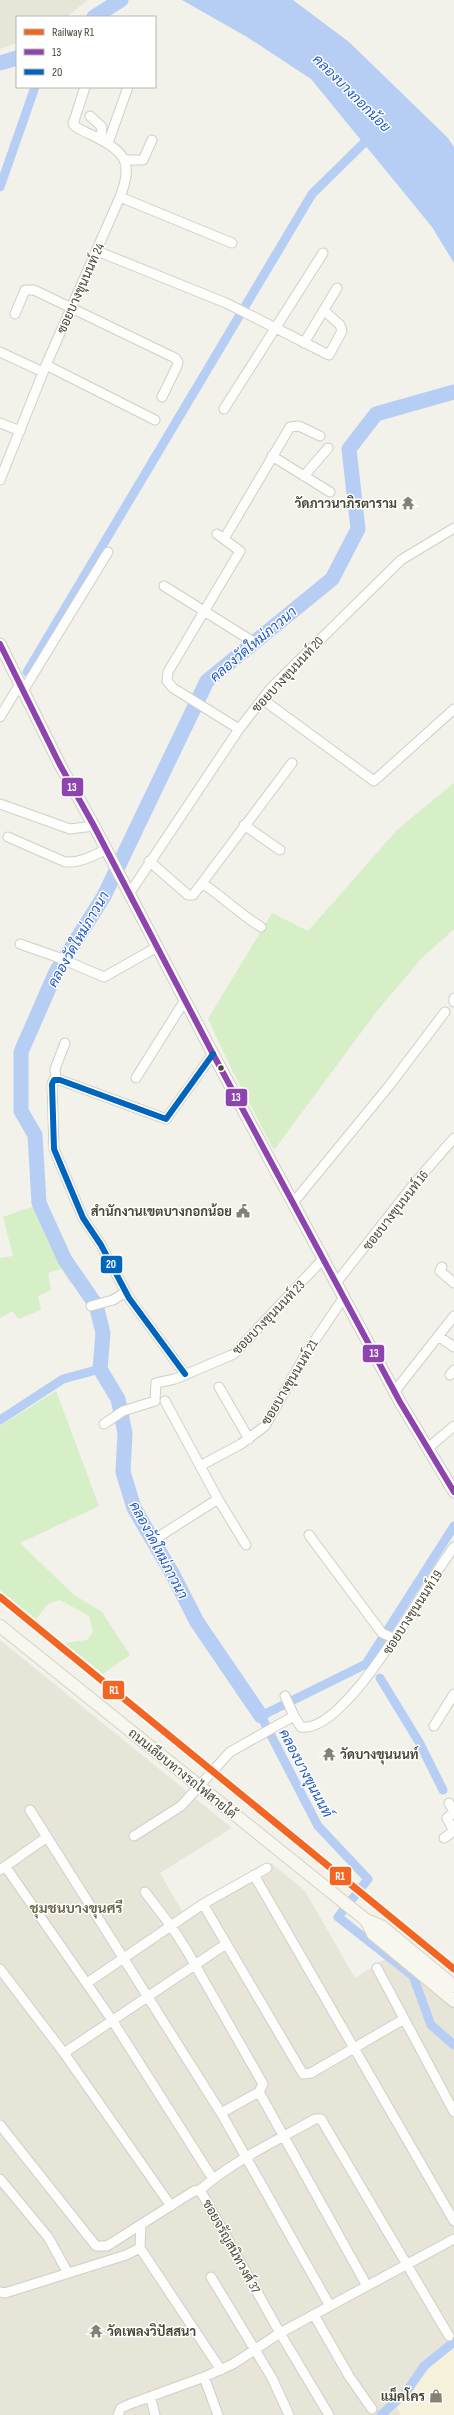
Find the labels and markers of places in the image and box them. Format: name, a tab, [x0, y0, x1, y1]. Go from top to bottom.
place label: วัดภาวนาภิรตาราม	[294, 495, 397, 512]
temple icon: วัดภาวนาภิรตาราม	[400, 495, 416, 511]
unlabelled marker	[216, 1063, 226, 1073]
place label: สำนักงานเขตบางกอกน้อย	[91, 1203, 232, 1220]
public building icon: สำนักงานเขตบางกอกน้อย	[235, 1203, 251, 1219]
place label: วัดบางขุนนนท์	[340, 1745, 420, 1765]
temple icon: วัดบางขุนนนท์	[321, 1746, 337, 1762]
temple icon: วัดเพลงวิปัสสนา	[88, 2323, 104, 2339]
place label: วัดเพลงวิปัสสนา	[107, 2323, 196, 2340]
place label: แม็คโคร	[381, 2386, 426, 2405]
shop icon: แม็คโคร	[428, 2388, 444, 2404]

